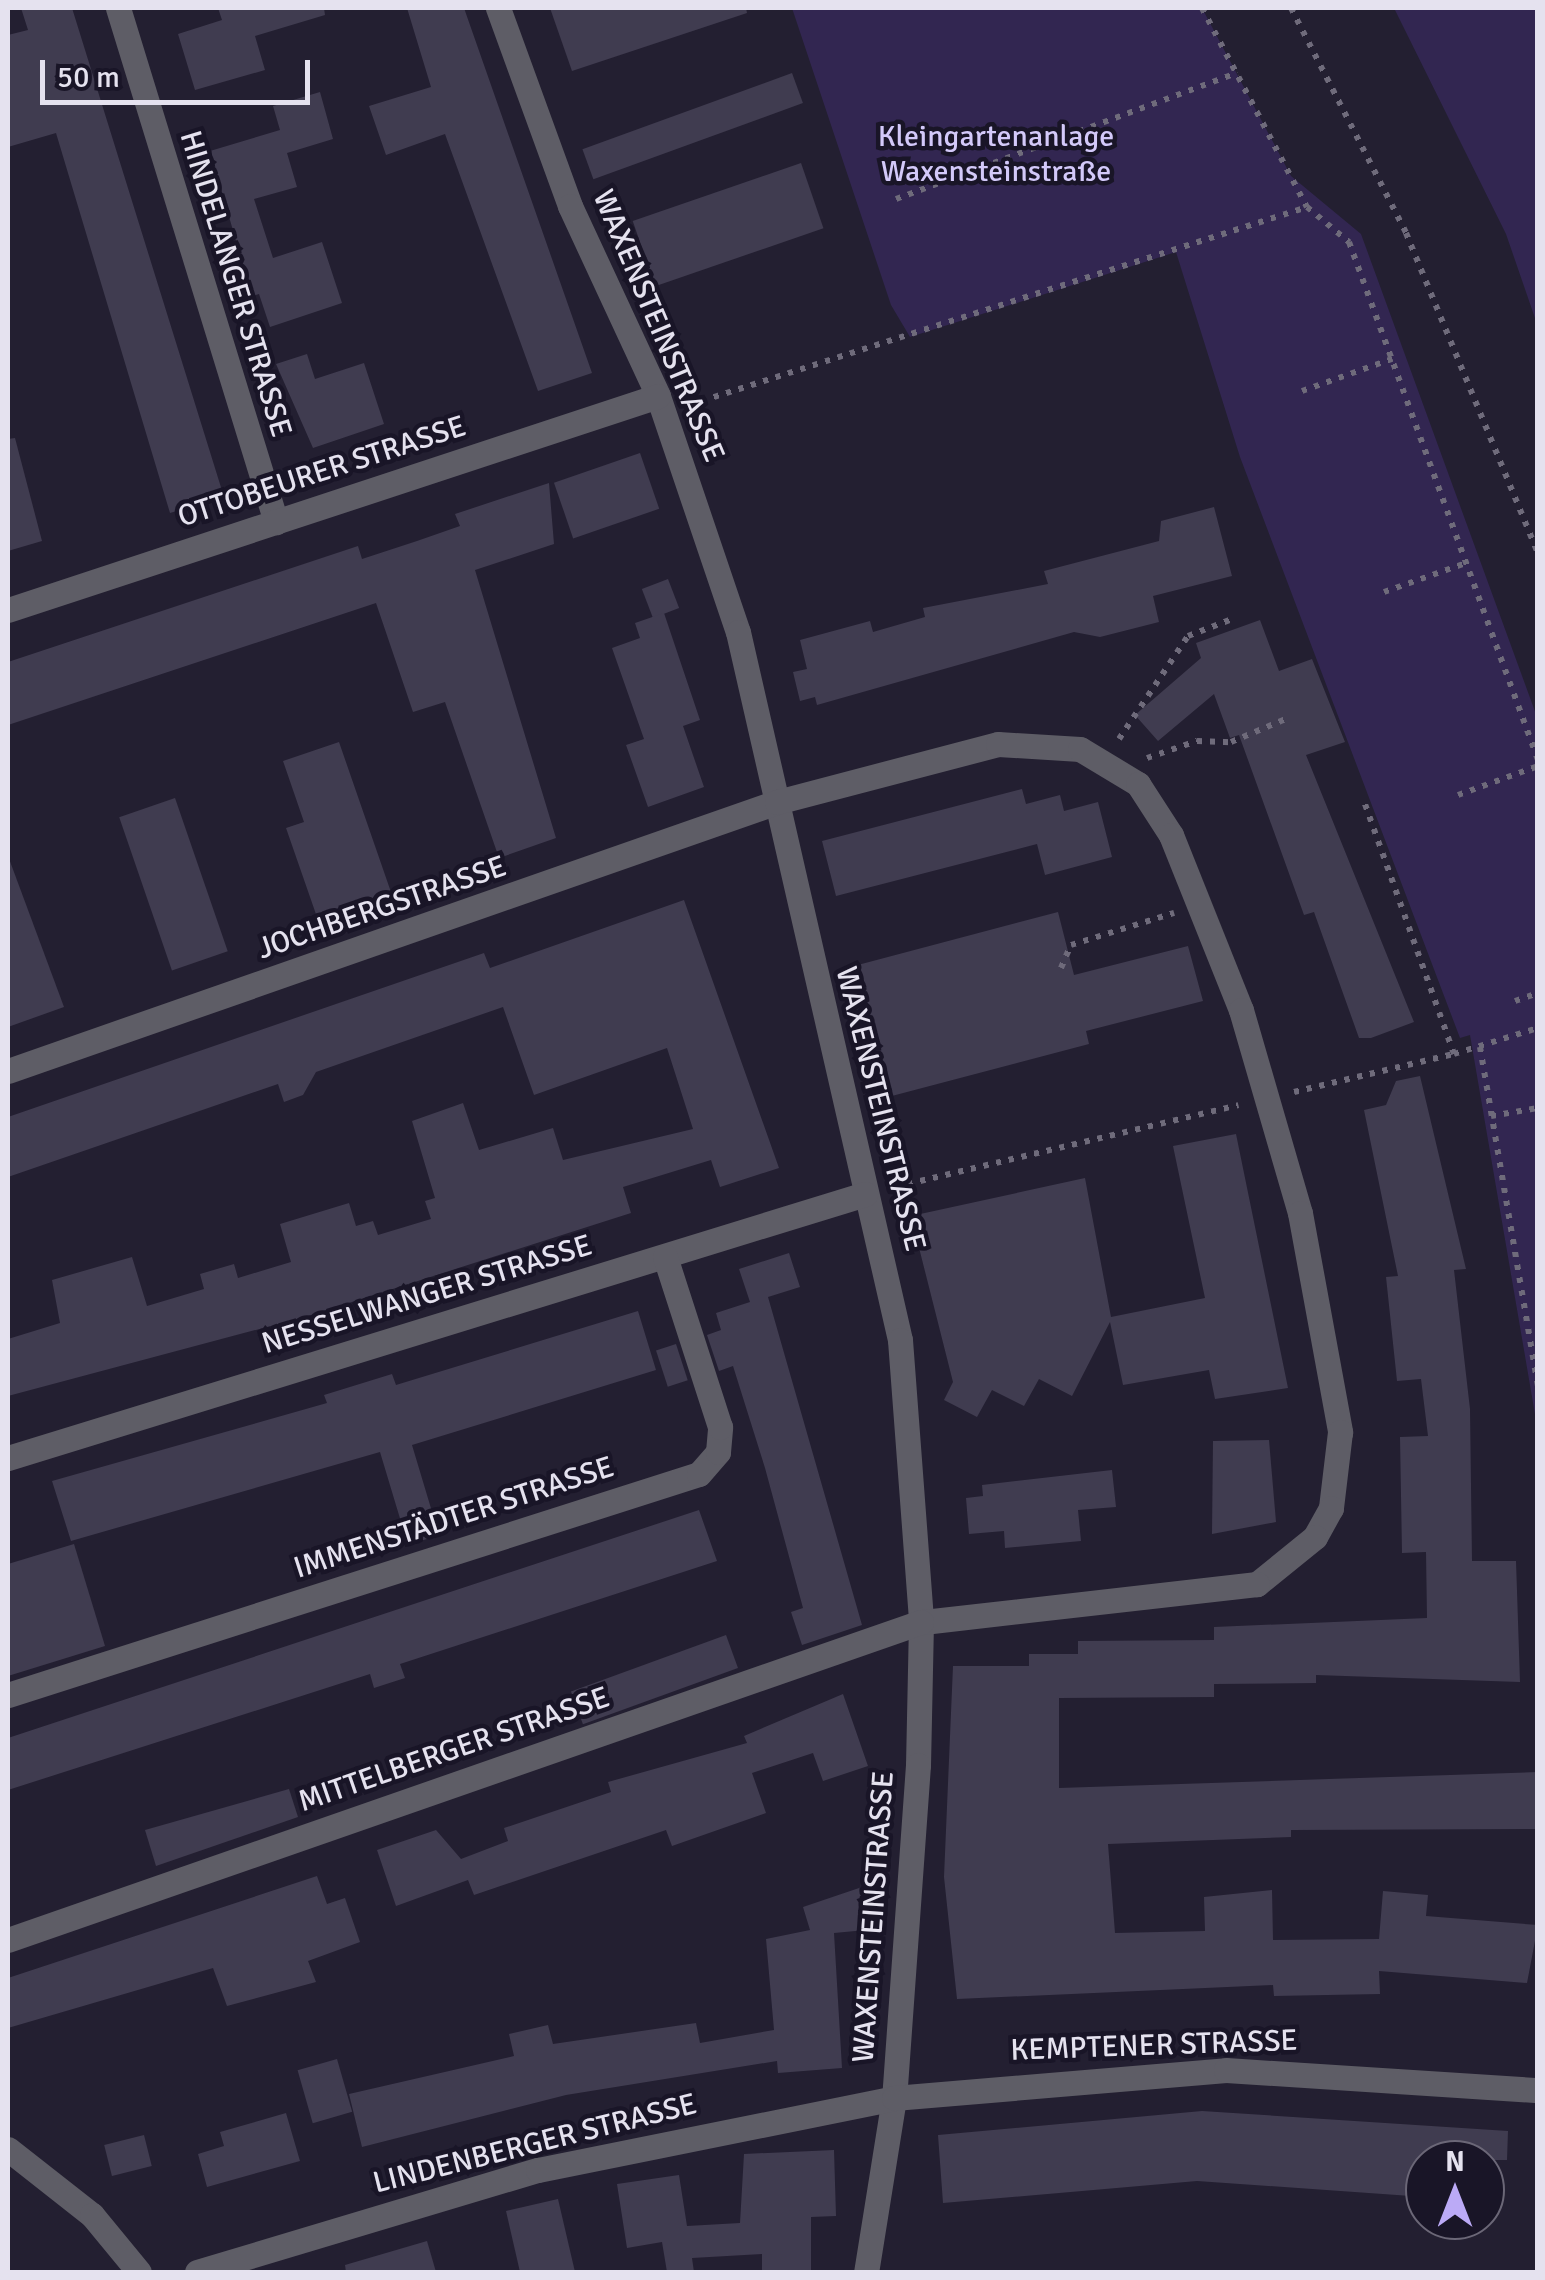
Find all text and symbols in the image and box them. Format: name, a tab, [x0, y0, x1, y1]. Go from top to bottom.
scale bar	[45, 40, 315, 102]
text: 50 m	[57, 59, 120, 96]
park label: Kleingartenanlage Waxensteinstraße	[878, 119, 1114, 190]
street label: HINDELANGER STRASSE	[171, 127, 299, 441]
street label: WAXENSTEINSTRASSE	[584, 185, 732, 467]
street label: OTTOBEURER STRASSE	[174, 408, 470, 536]
street label: JOCHBERGSTRASSE	[253, 849, 511, 967]
street label: WAXENSTEINSTRASSE	[827, 963, 933, 1255]
street label: NESSELWANGER STRASSE	[258, 1228, 596, 1362]
street label: IMMENSTÄDTER STRASSE	[289, 1449, 619, 1587]
street label: MITTELBERGER STRASSE	[294, 1680, 614, 1820]
street label: WAXENSTEINSTRASSE	[846, 1770, 902, 2064]
street label: KEMPTENER STRASSE	[1010, 2023, 1298, 2069]
street label: LINDENBERGER STRASSE	[369, 2086, 701, 2202]
north arrow	[1405, 2140, 1505, 2240]
text: N	[1445, 2145, 1465, 2179]

